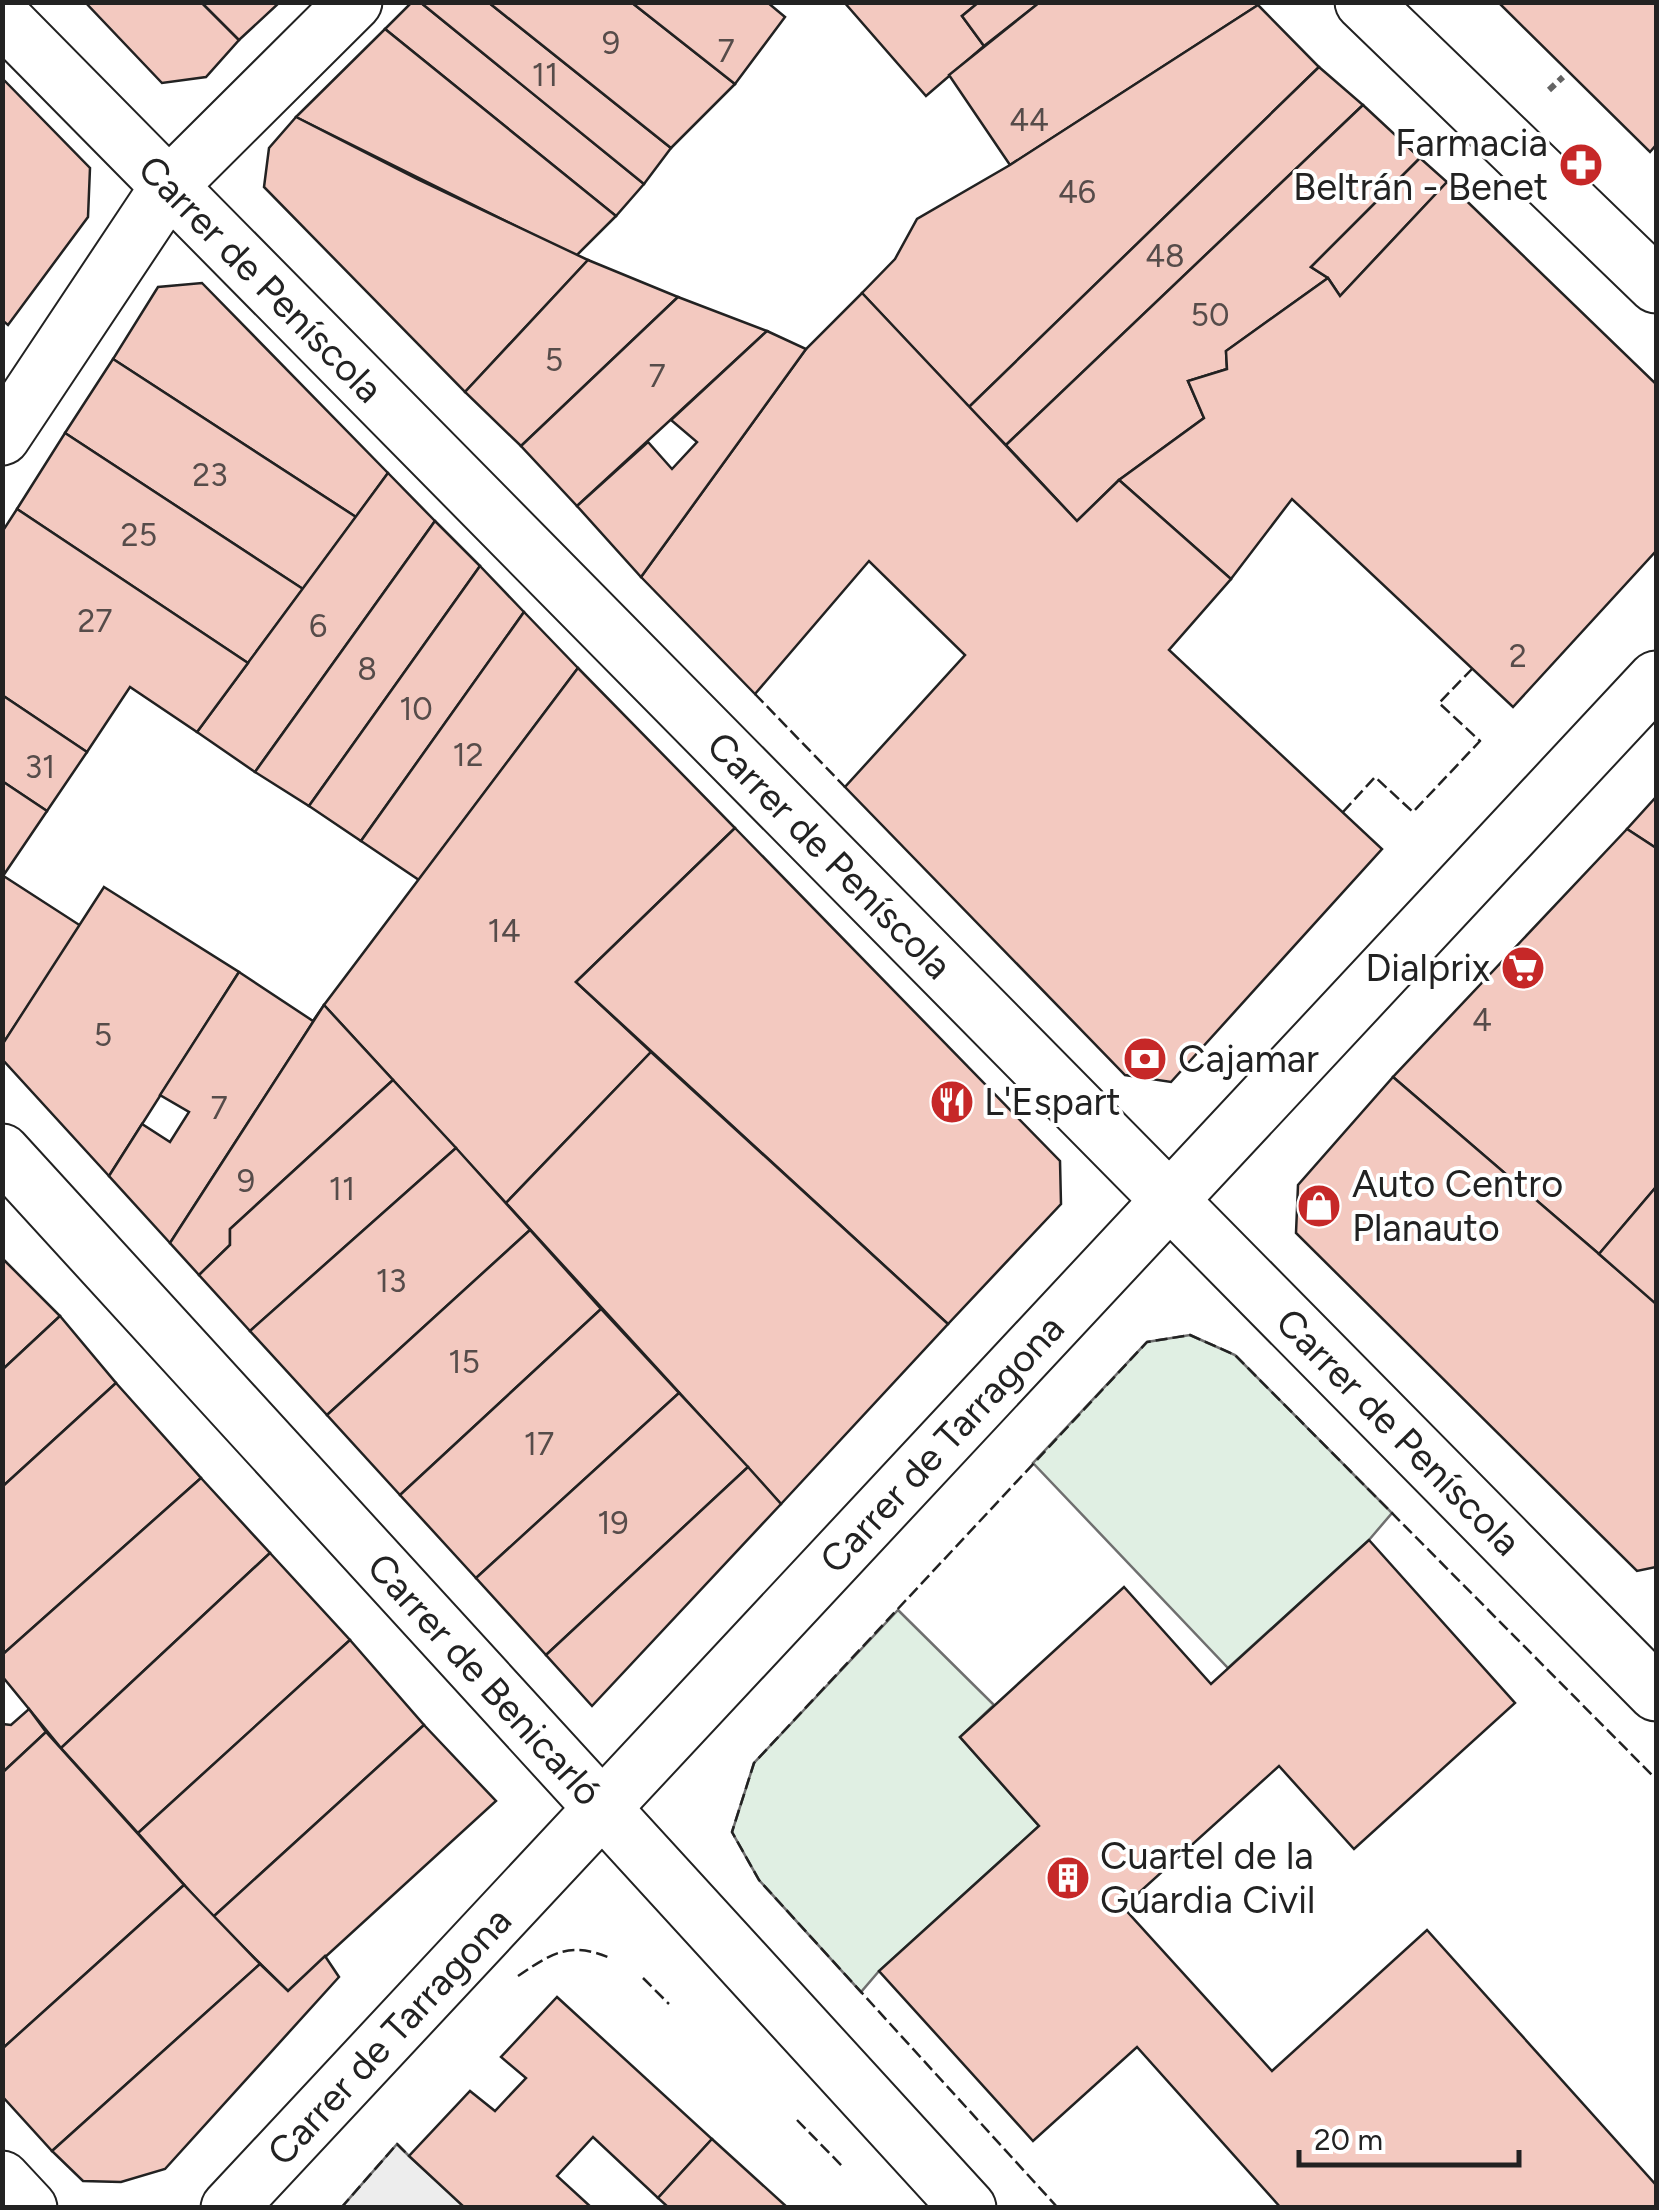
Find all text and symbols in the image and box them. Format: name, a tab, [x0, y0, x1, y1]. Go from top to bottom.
house number: 9	[602, 24, 620, 62]
house number: 7	[717, 32, 735, 70]
house number: 11	[532, 56, 558, 94]
house number: 44	[1009, 101, 1049, 139]
place label: Farmacia Beltrán - Benet	[1293, 120, 1548, 210]
pharmacy icon: Farmacia Beltrán - Benet	[1558, 142, 1604, 188]
street label: Carrer de Peníscola	[129, 146, 392, 412]
house number: 46	[1058, 173, 1096, 211]
house number: 48	[1145, 237, 1185, 275]
house number: 50	[1191, 296, 1229, 334]
house number: 5	[545, 341, 563, 379]
house number: 7	[648, 357, 666, 395]
house number: 23	[192, 456, 228, 494]
house number: 25	[121, 516, 157, 554]
house number: 27	[77, 602, 113, 640]
house number: 6	[309, 607, 327, 645]
house number: 2	[1509, 637, 1527, 675]
house number: 8	[357, 650, 377, 688]
house number: 10	[399, 690, 433, 728]
street label: Carrer de Peníscola	[698, 722, 961, 989]
house number: 12	[452, 736, 484, 774]
house number: 31	[25, 748, 55, 786]
house number: 14	[487, 912, 521, 950]
place label: Dialprix	[1365, 945, 1490, 991]
supermarket icon: Dialprix	[1500, 945, 1546, 991]
house number: 4	[1472, 1001, 1492, 1039]
house number: 5	[94, 1016, 112, 1054]
bank icon: Cajamar	[1122, 1036, 1168, 1082]
place label: Cajamar	[1178, 1036, 1319, 1082]
restaurant icon: L'Espart	[929, 1079, 975, 1125]
place label: L'Espart	[984, 1079, 1121, 1125]
house number: 7	[210, 1089, 228, 1127]
place label: Auto Centro Planauto	[1352, 1161, 1563, 1251]
house number: 9	[237, 1162, 255, 1200]
house number: 11	[329, 1170, 355, 1208]
shop icon: Auto Centro Planauto	[1296, 1183, 1342, 1229]
house number: 13	[376, 1262, 406, 1300]
street label: Carrer de Peníscola	[1267, 1299, 1530, 1565]
street label: Carrer de Tarragona	[811, 1306, 1073, 1583]
house number: 15	[448, 1343, 480, 1381]
house number: 17	[524, 1425, 554, 1463]
house number: 19	[597, 1504, 629, 1542]
street label: Carrer de Benicarló	[358, 1544, 611, 1815]
place label: Cuartel de la Guardia Civil	[1100, 1833, 1315, 1923]
building icon: Cuartel de la Guardia Civil	[1045, 1855, 1091, 1901]
street label: Carrer de Tarragona	[258, 1898, 521, 2175]
scale bar	[1299, 2105, 1519, 2167]
text: 20 m	[1314, 2121, 1383, 2158]

